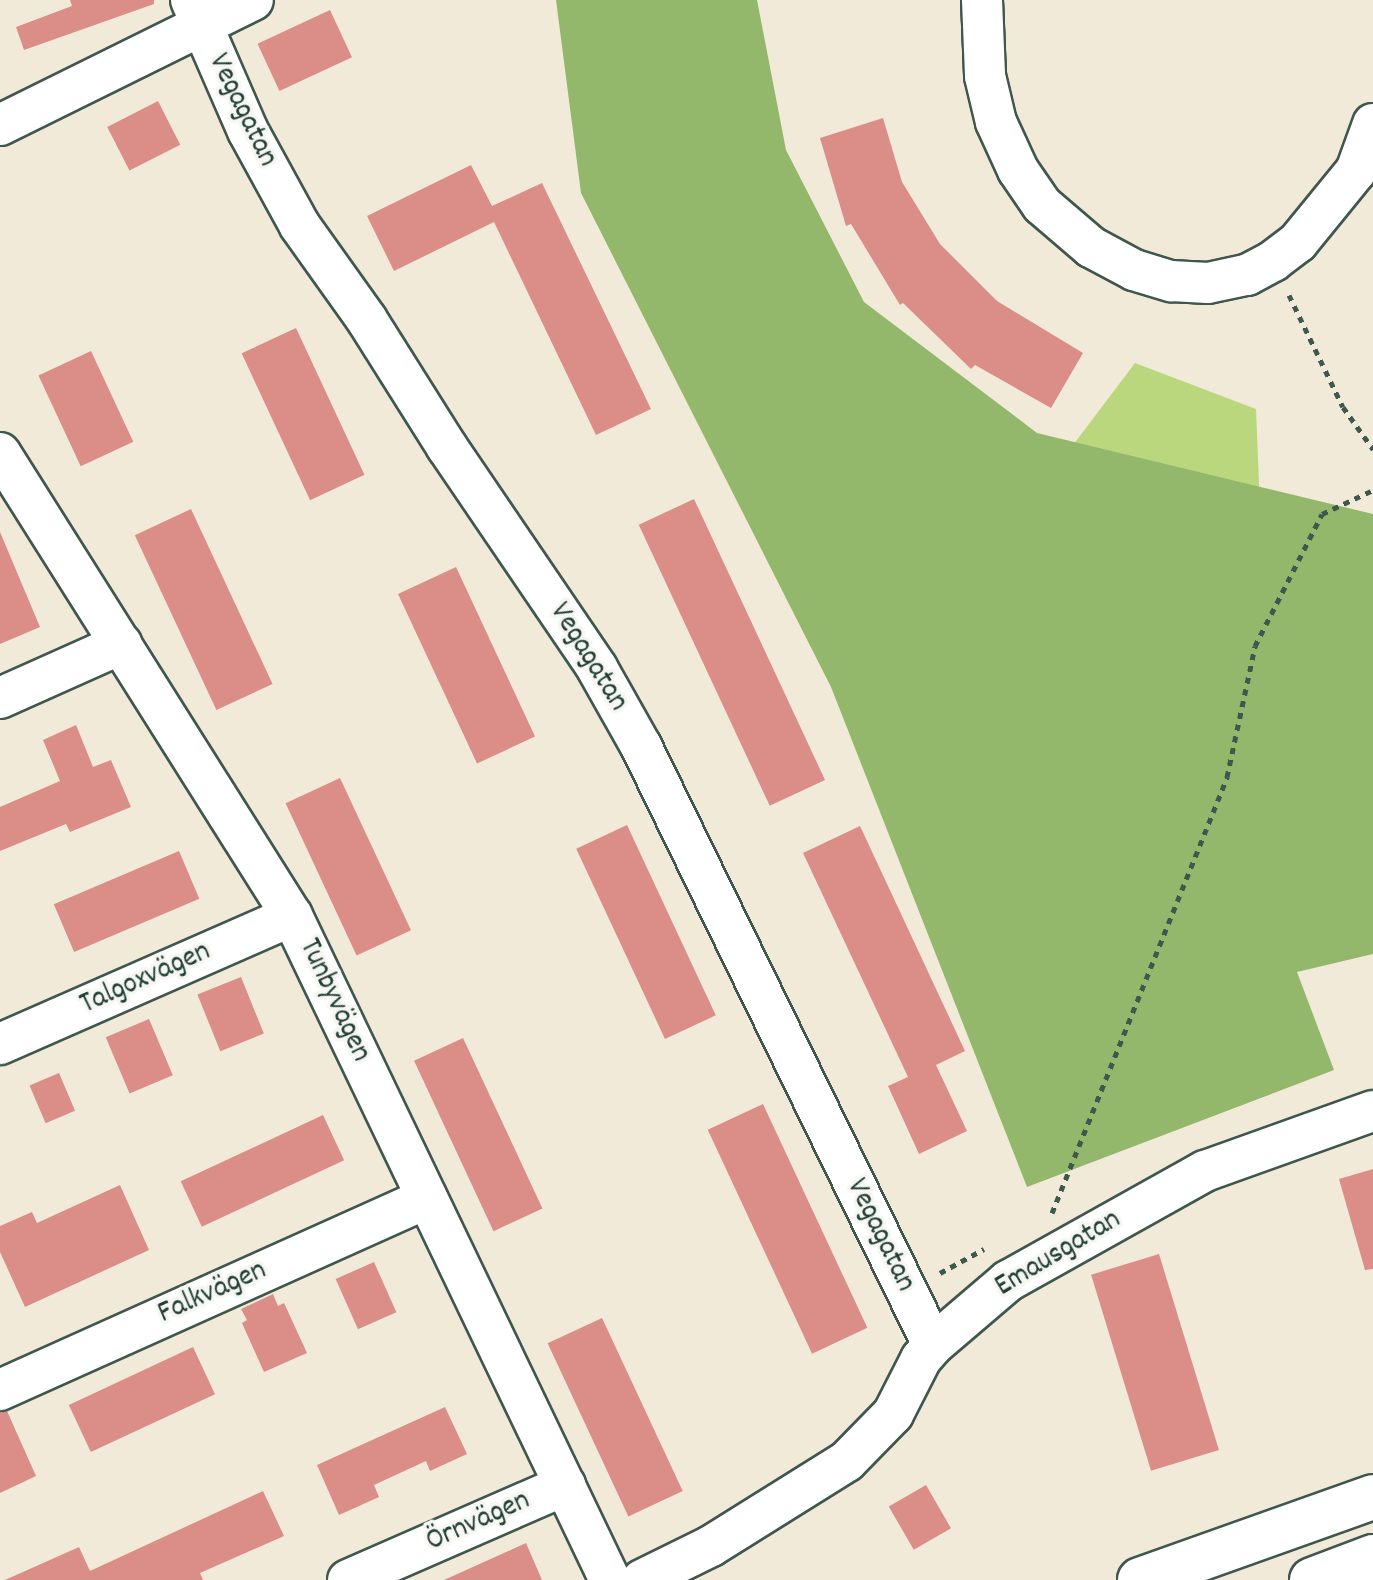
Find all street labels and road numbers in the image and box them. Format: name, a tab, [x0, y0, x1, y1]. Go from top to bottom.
street label: Vegagatan	[198, 49, 284, 173]
street label: Vegagatan	[540, 597, 634, 719]
street label: Tunbyvägen	[289, 934, 377, 1068]
street label: Talgoxvägen	[75, 935, 217, 1025]
street label: Vegagatan	[836, 1174, 922, 1298]
street label: Emausgatan	[990, 1204, 1128, 1306]
street label: Falkvägen	[153, 1254, 273, 1334]
street label: Örnvägen	[422, 1484, 536, 1562]

